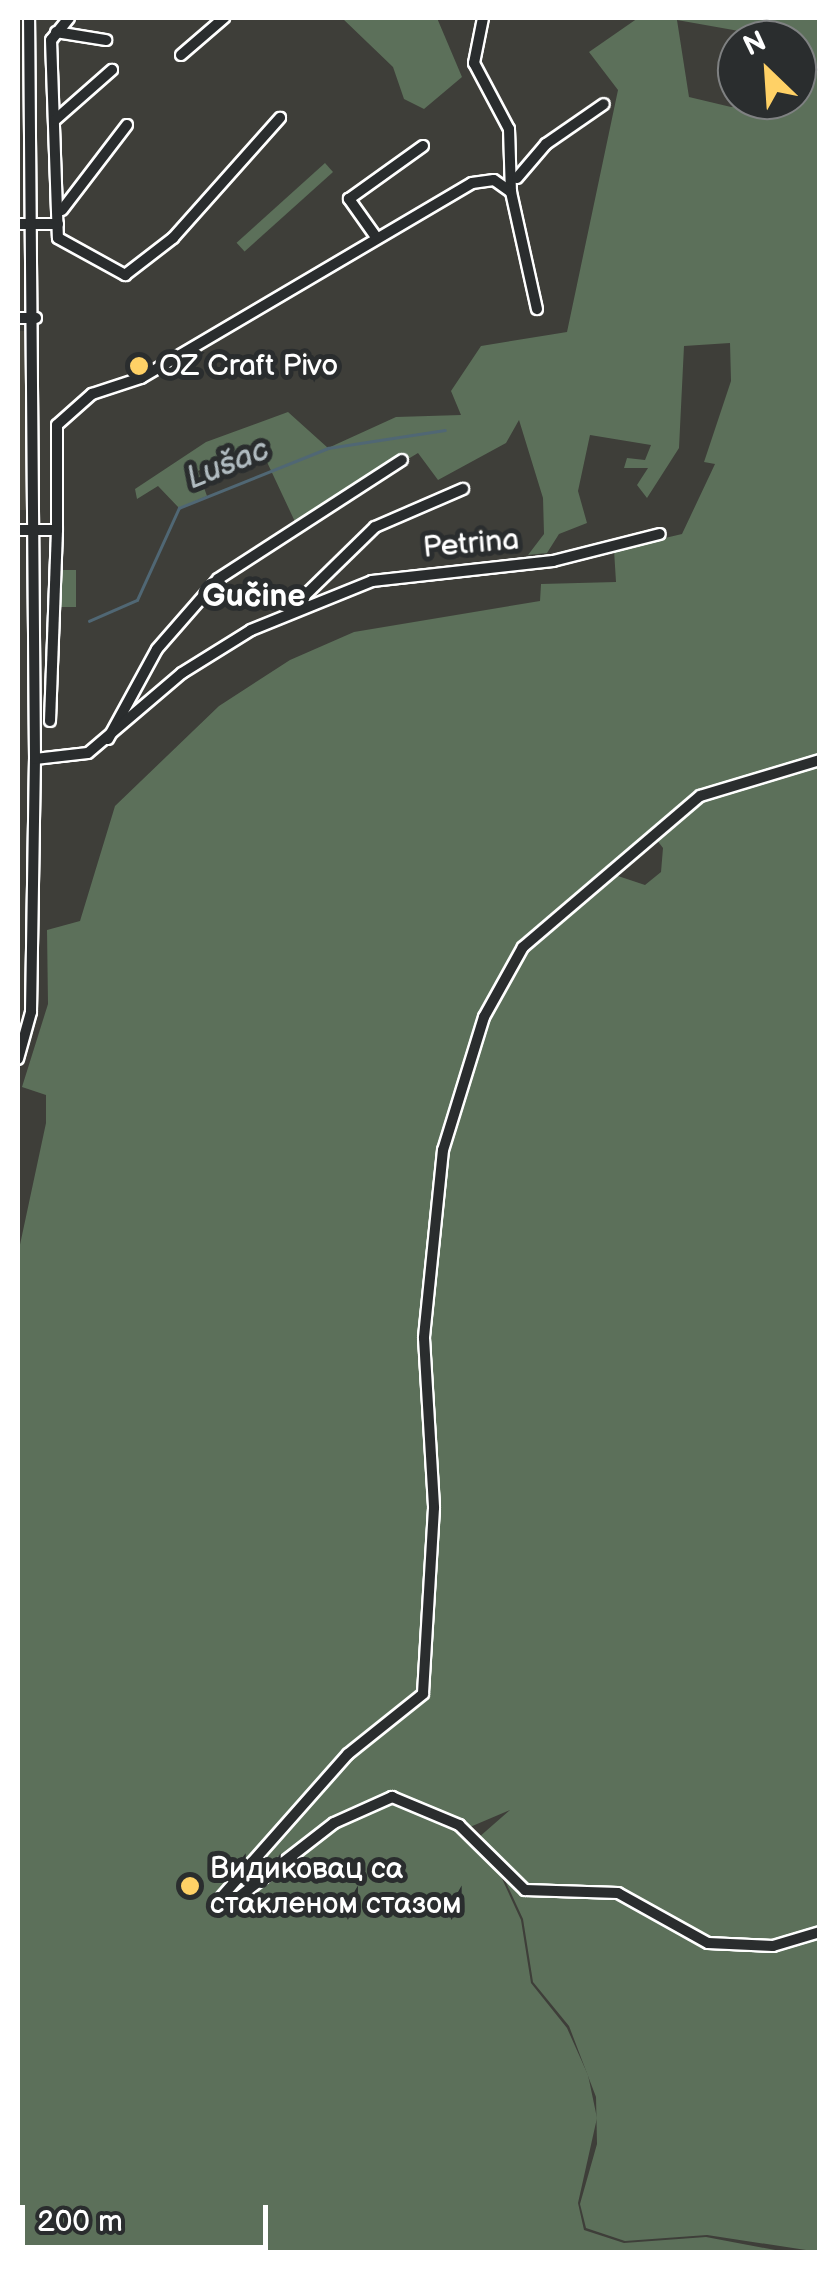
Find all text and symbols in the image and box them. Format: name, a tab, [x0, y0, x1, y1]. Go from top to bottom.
north arrow	[717, 20, 817, 120]
text: N	[738, 25, 771, 64]
place label: OZ Craft Pivo	[159, 348, 338, 384]
marker: OZ Craft Pivo	[128, 355, 150, 377]
water label: Lušac	[181, 431, 275, 499]
street label: Petrina	[421, 522, 521, 566]
district label: Gučine	[202, 578, 306, 616]
place label: Видиковац са стакленом стазом	[210, 1851, 462, 1922]
marker: Видиковац са стакленом стазом	[179, 1875, 201, 1897]
scale bar	[25, 2185, 272, 2247]
text: 200 m	[37, 2204, 123, 2240]

